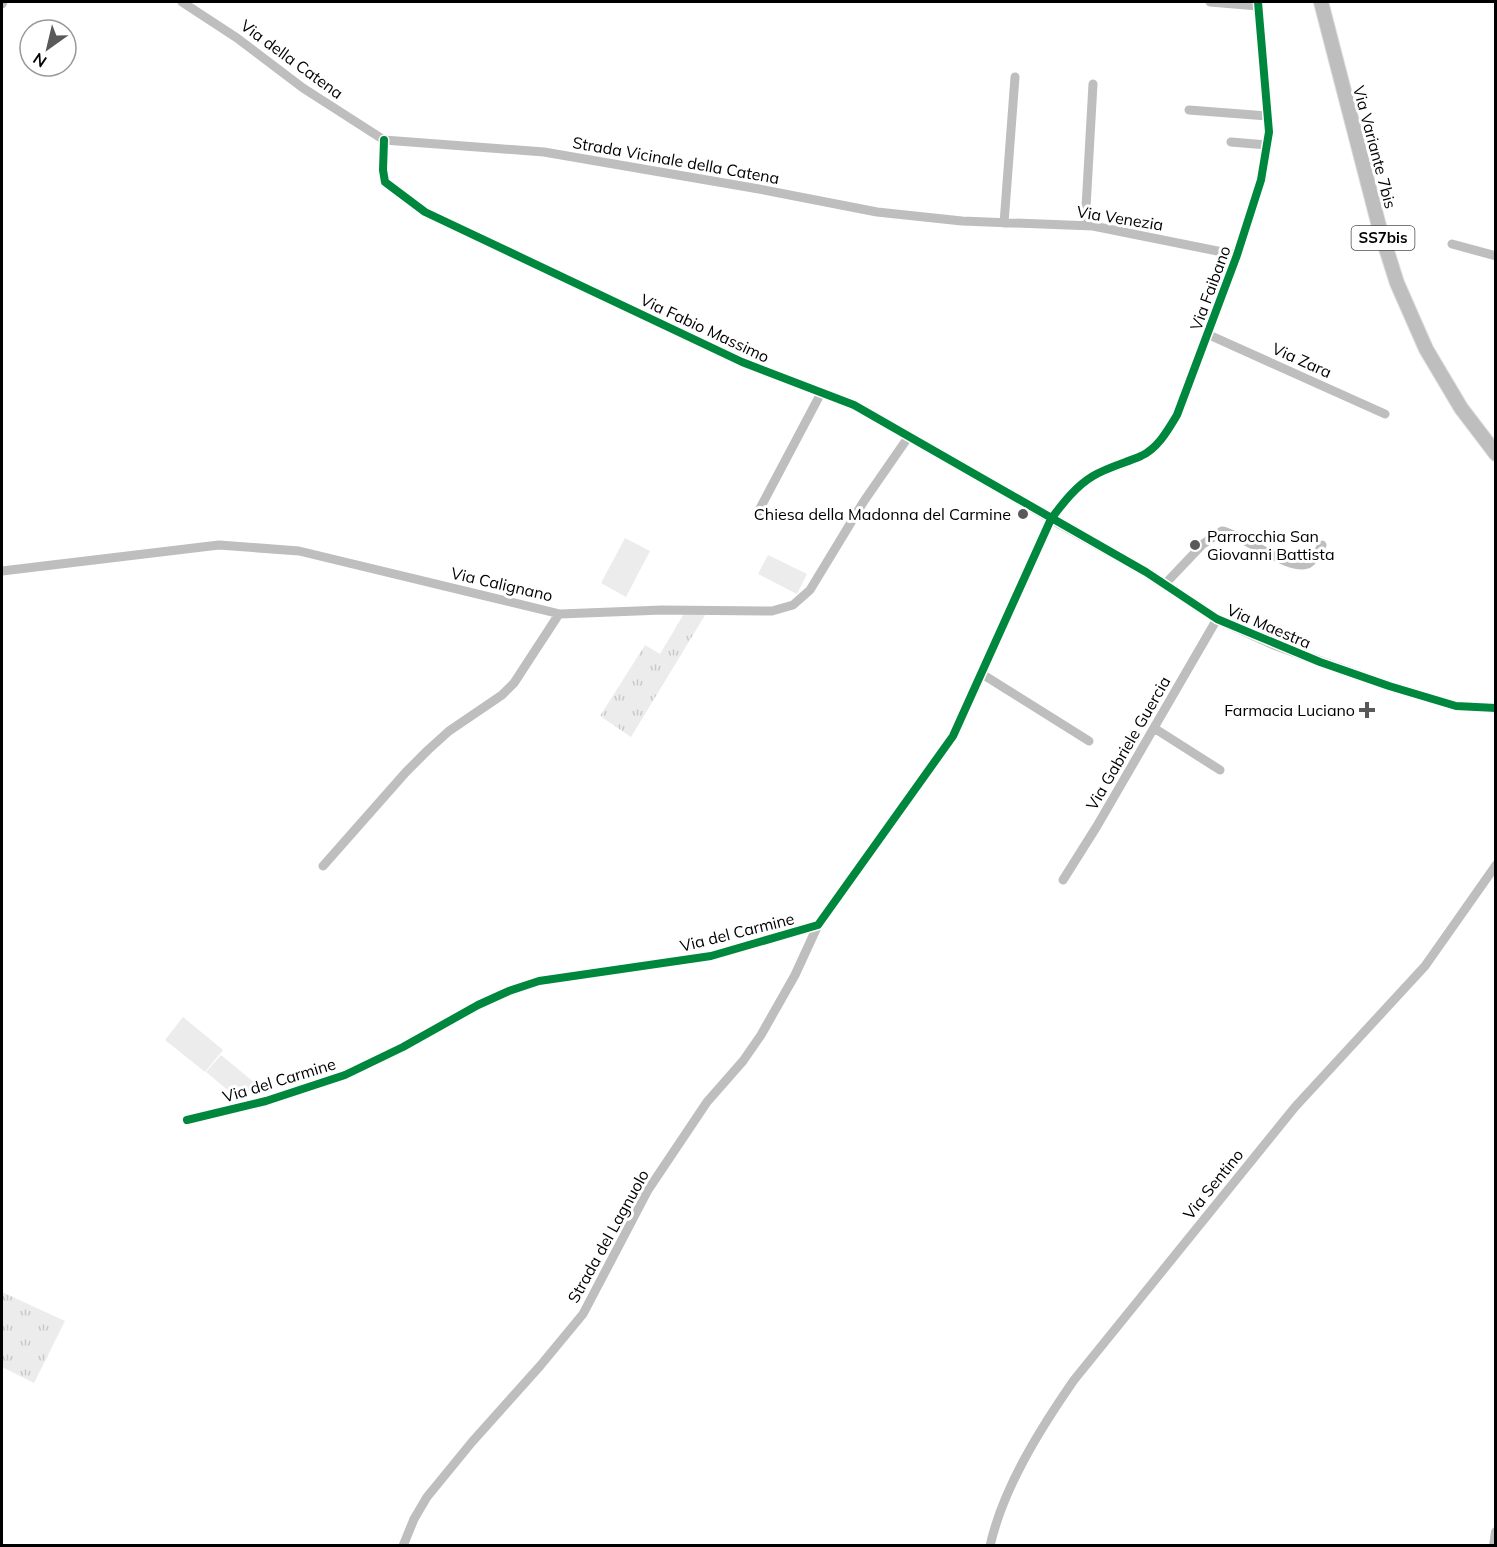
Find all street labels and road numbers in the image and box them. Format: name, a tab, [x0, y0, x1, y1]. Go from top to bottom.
street label: Via della Catena	[237, 15, 347, 103]
street label: Via Variante 7bis	[1349, 83, 1401, 211]
street label: Strada Vicinale della Catena	[571, 132, 781, 188]
street label: Via Venezia	[1075, 201, 1165, 235]
road number: SS7bis	[1352, 226, 1414, 250]
street label: Via Faibano	[1185, 243, 1235, 333]
street label: Via Fabio Massimo	[637, 289, 773, 367]
street label: Via Zara	[1269, 338, 1335, 382]
street label: Via Calignano	[449, 563, 555, 605]
street label: Via Maestra	[1224, 599, 1314, 653]
street label: Via Gabriele Guercia	[1082, 672, 1174, 814]
street label: Via del Carmine	[678, 908, 796, 956]
street label: Via del Carmine	[220, 1053, 338, 1107]
street label: Via Sentino	[1179, 1145, 1247, 1223]
street label: Strada del Lagnuolo	[563, 1166, 653, 1306]

